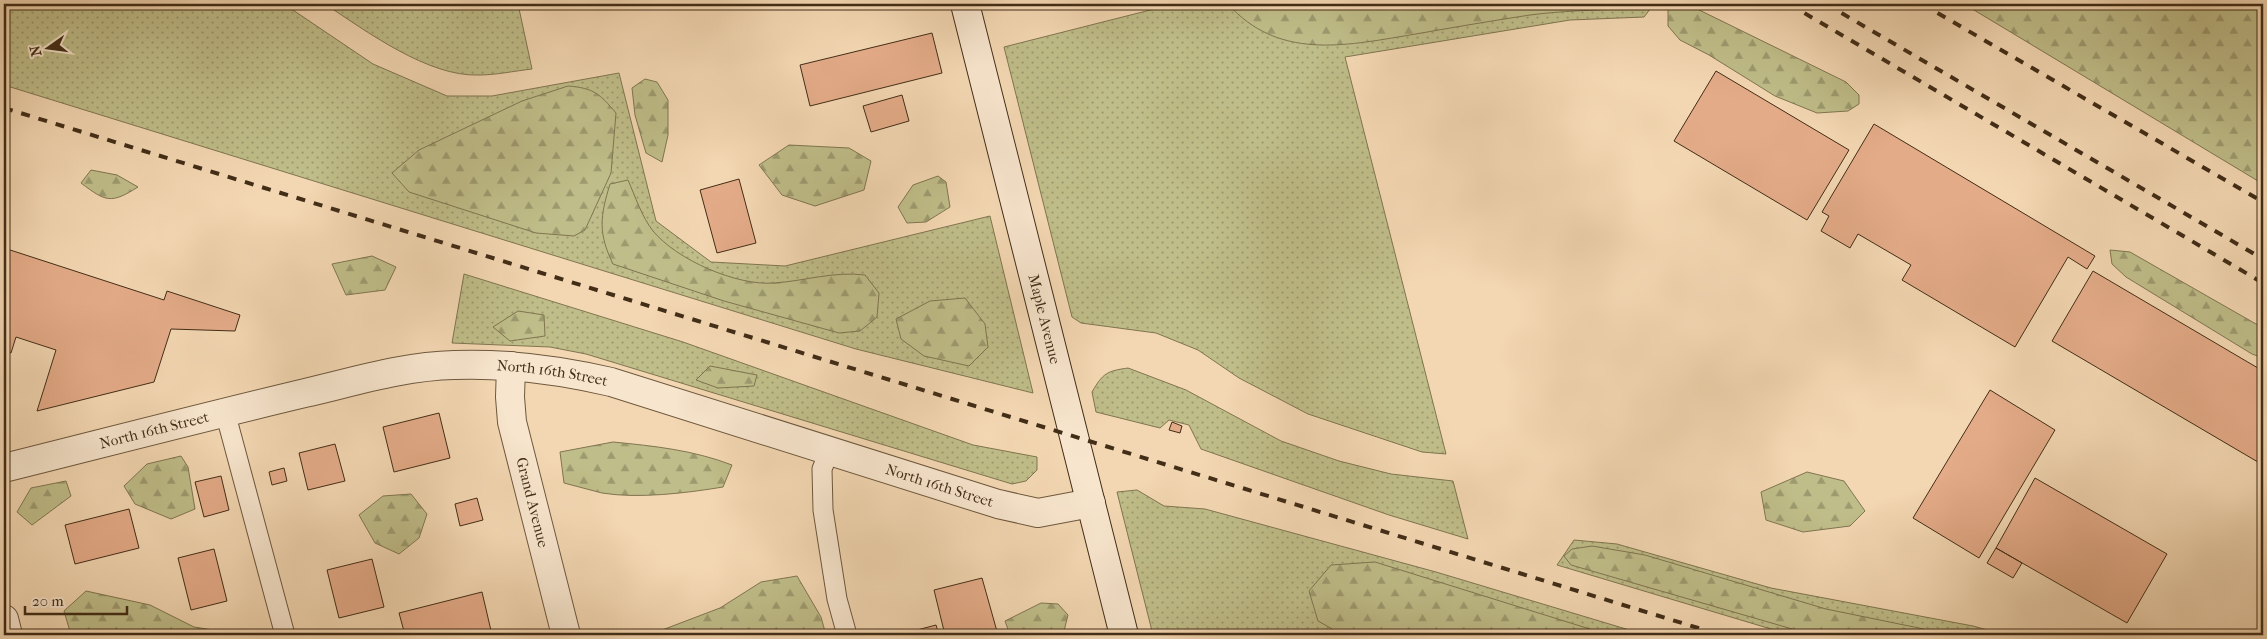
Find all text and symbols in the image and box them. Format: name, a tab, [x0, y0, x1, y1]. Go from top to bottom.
north arrow	[22, 22, 72, 72]
text: N	[26, 43, 45, 58]
street label: Maple Avenue	[1024, 272, 1064, 366]
street label: North 16th Street	[496, 356, 610, 390]
street label: North 16th Street	[98, 408, 211, 453]
street label: Grand Avenue	[512, 455, 553, 550]
street label: North 16th Street	[883, 460, 996, 511]
scale bar	[25, 584, 128, 616]
text: 20 m	[32, 592, 64, 610]

